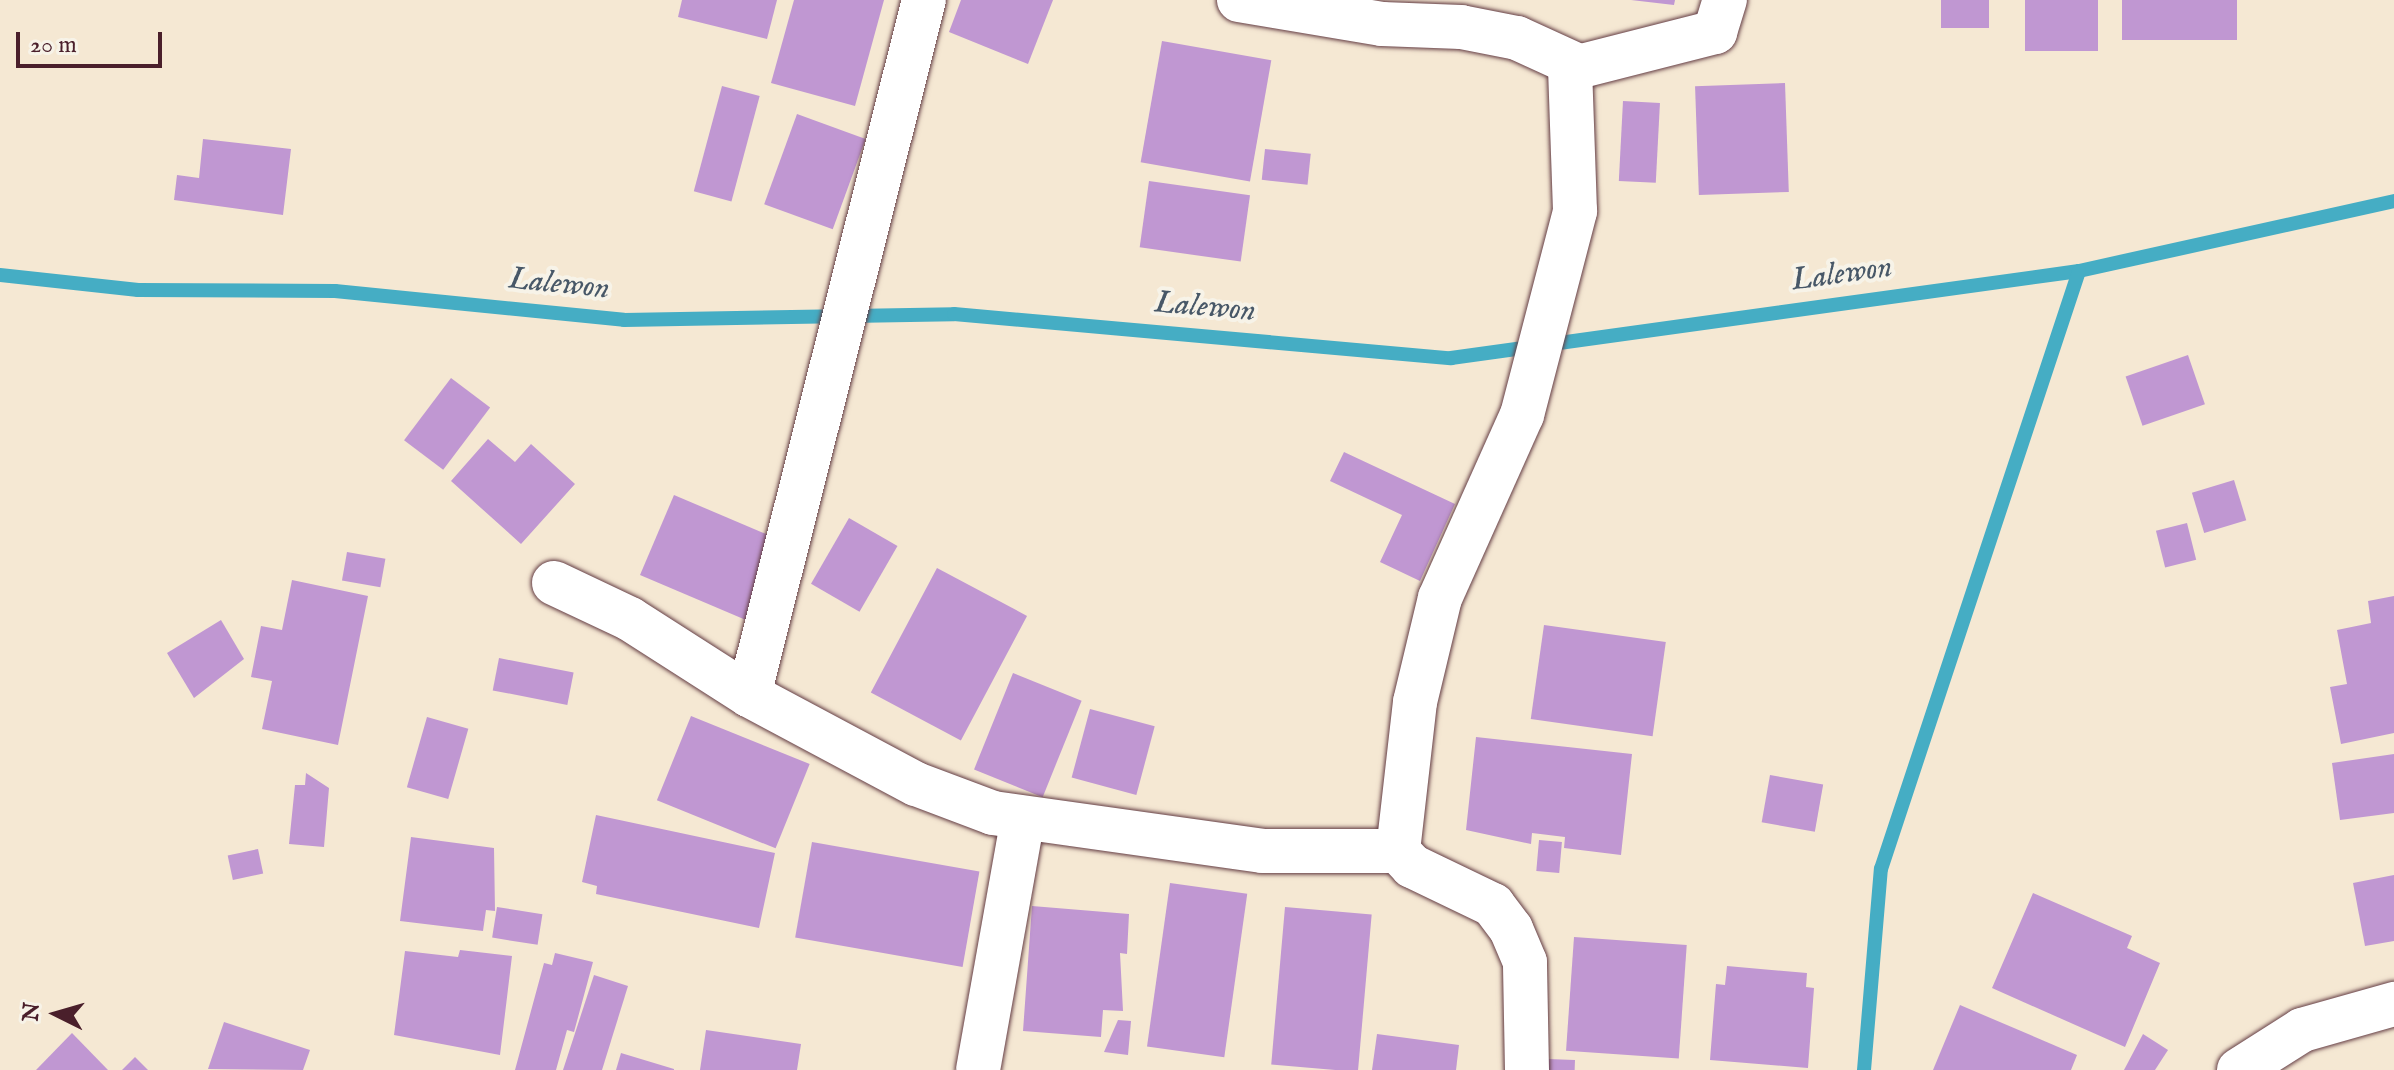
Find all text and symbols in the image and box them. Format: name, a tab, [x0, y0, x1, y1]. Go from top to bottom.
scale bar	[20, 16, 166, 66]
text: 20 m	[30, 30, 77, 61]
water label: Lalewon	[1789, 249, 1895, 301]
water label: Lalewon	[506, 261, 612, 309]
water label: Lalewon	[1153, 284, 1257, 332]
north arrow	[16, 974, 96, 1054]
text: N	[17, 1001, 47, 1023]

